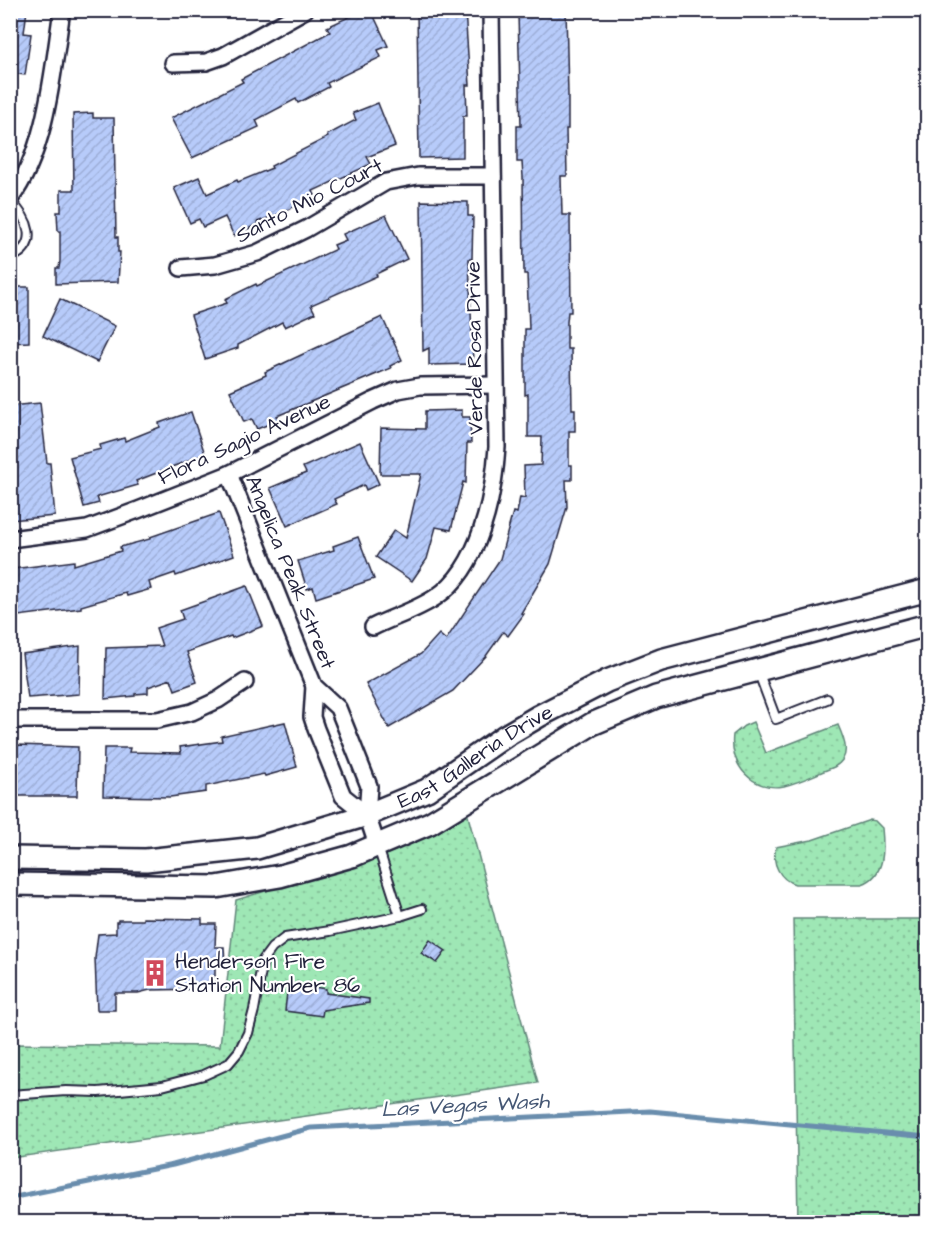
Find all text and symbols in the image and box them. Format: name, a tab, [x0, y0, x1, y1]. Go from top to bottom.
street label: Santo Mio Court	[231, 151, 388, 250]
street label: Verde Rosa Drive	[458, 261, 491, 435]
street label: Flora Sagio Avenue	[153, 387, 336, 494]
street label: Angelica Peak Street	[237, 471, 343, 675]
street label: East Galleria Drive	[393, 697, 558, 816]
place label: Henderson Fire Station Number 86	[175, 947, 360, 1000]
building icon: Henderson Fire Station Number 86	[140, 958, 170, 988]
water label: Las Vegas Wash	[380, 1086, 551, 1126]

